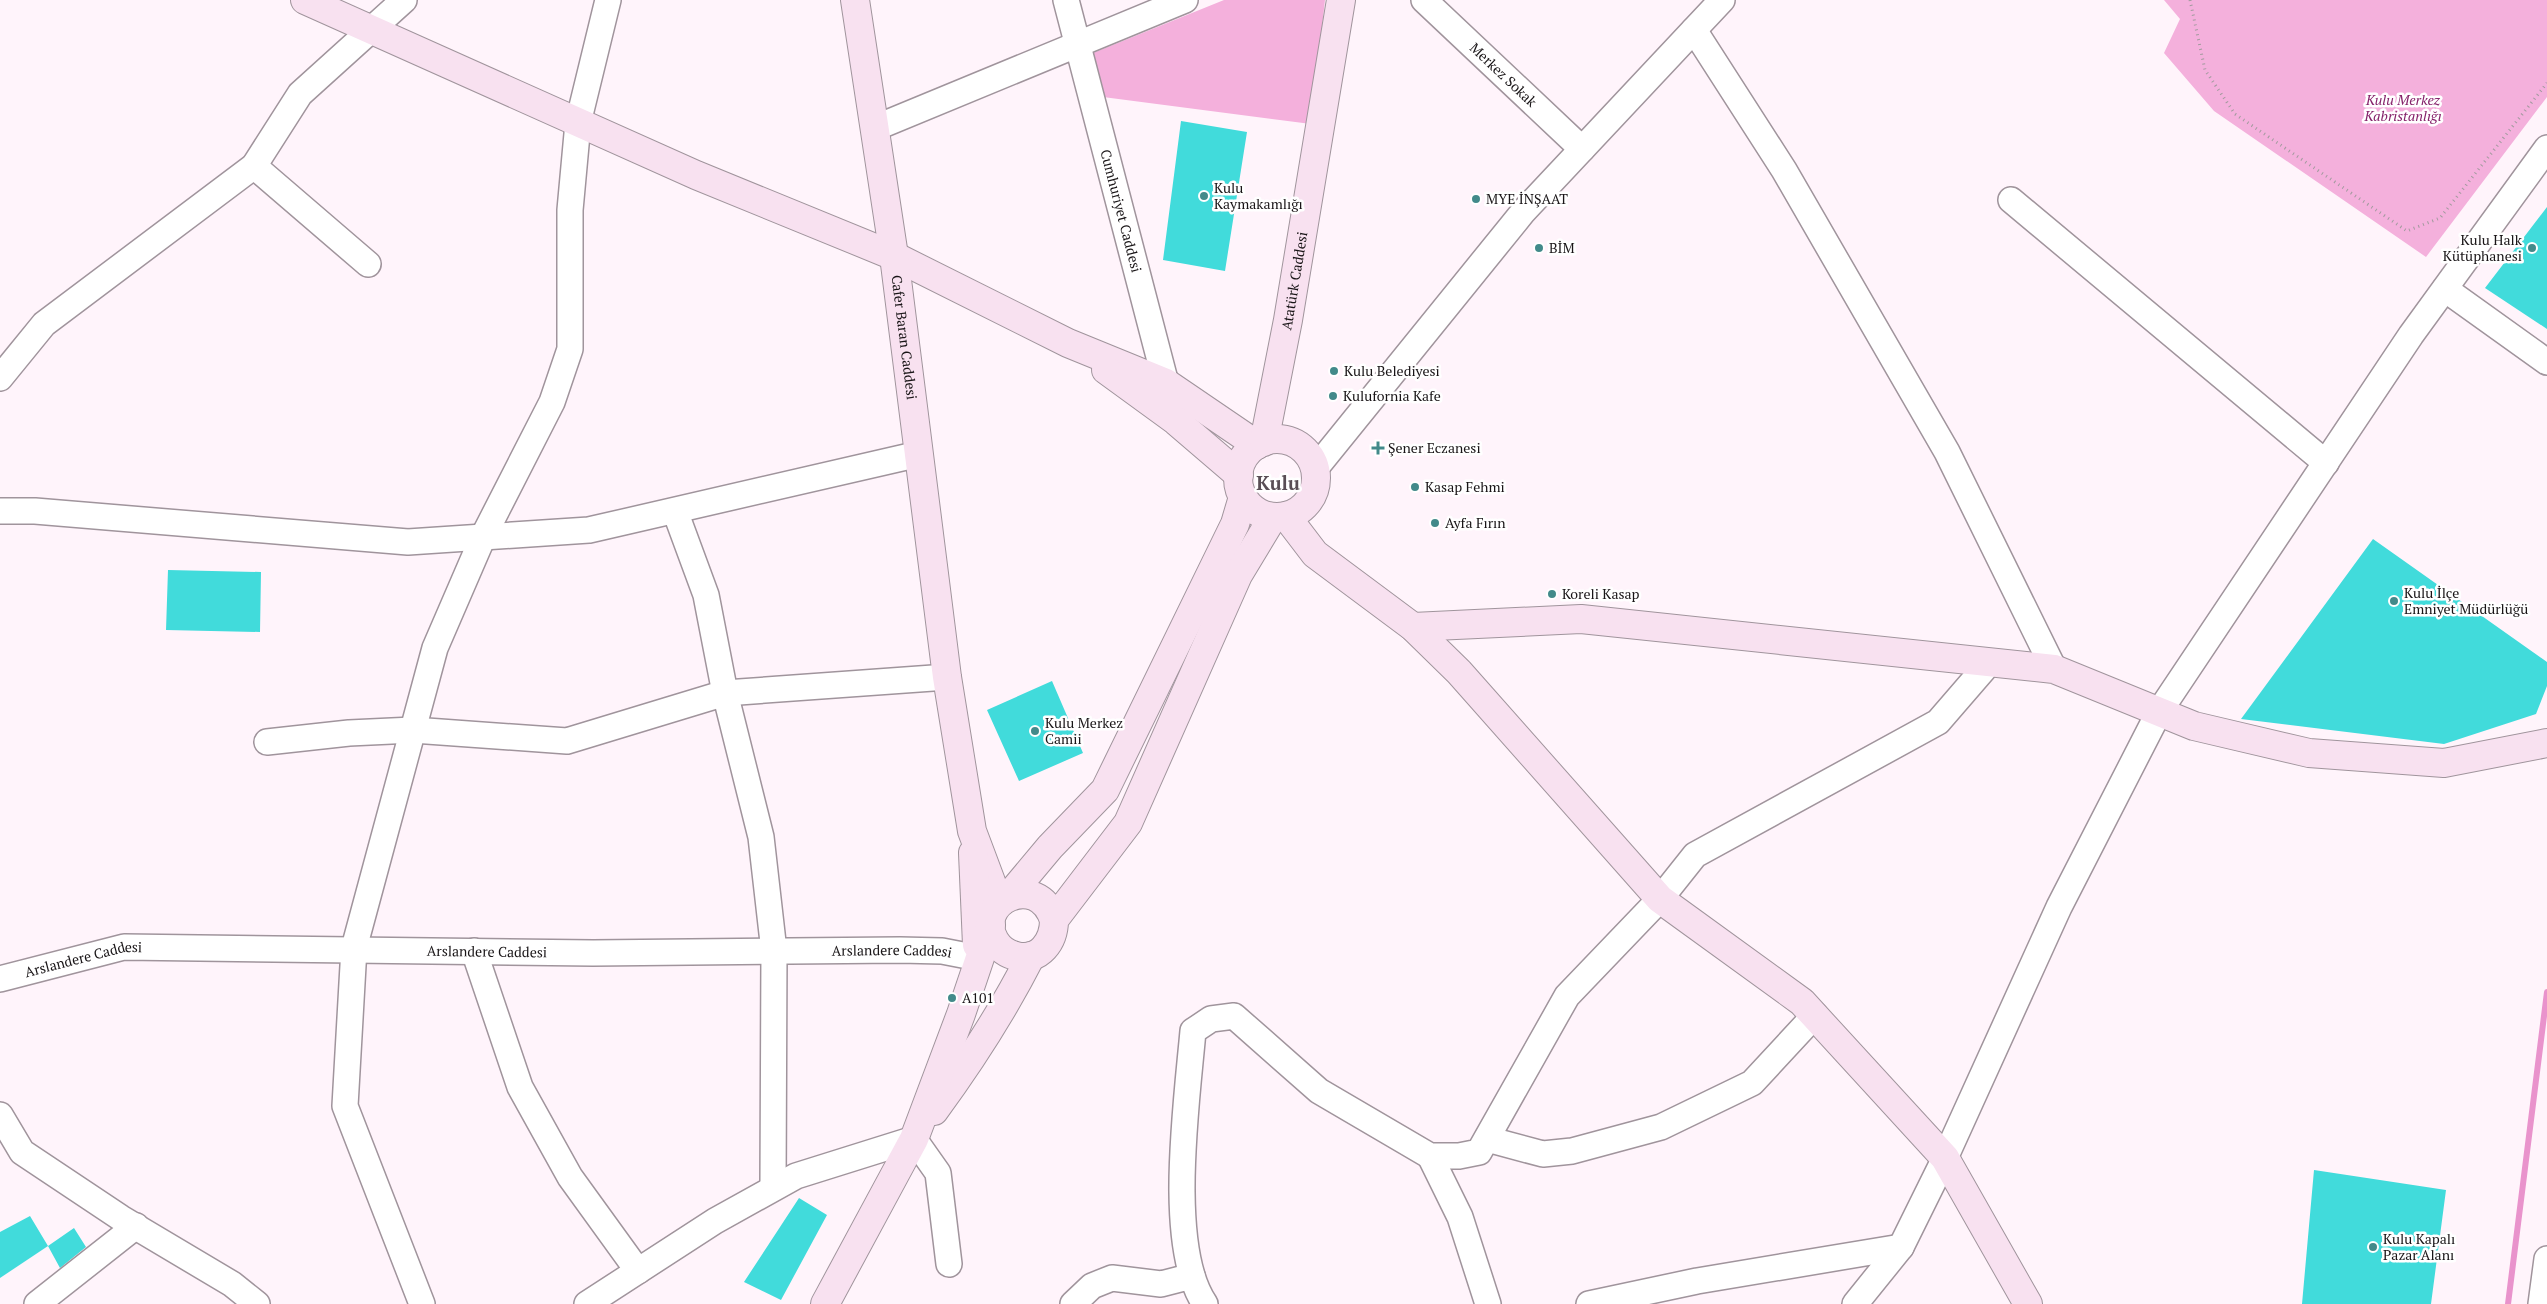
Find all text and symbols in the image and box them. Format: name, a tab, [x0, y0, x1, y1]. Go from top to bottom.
street label: Merkez Sokak	[1466, 38, 1542, 111]
park label: Kulu Merkez Kabristanlığı	[2363, 90, 2442, 125]
street label: Cumhuriyet Caddesi	[1096, 147, 1147, 274]
place label: Kulu Kaymakamlığı	[1214, 178, 1303, 213]
place label: MYE İNŞAAT	[1486, 189, 1568, 208]
marker: Kulu Kaymakamlığı	[1198, 190, 1210, 202]
marker: MYE İNŞAAT	[1470, 193, 1482, 205]
street label: Atatürk Caddesi	[1276, 230, 1311, 332]
place label: Kulu Halk Kütüphanesi	[2443, 230, 2523, 265]
place label: BİM	[1549, 238, 1575, 257]
marker: BİM	[1533, 242, 1545, 254]
marker: Kulu Halk Kütüphanesi	[2526, 242, 2538, 254]
street label: Cafer Baran Caddesi	[887, 274, 922, 401]
place label: Kulu Belediyesi	[1344, 361, 1440, 380]
marker: Kulu Belediyesi	[1328, 365, 1340, 377]
place label: Kulufornia Kafe	[1343, 386, 1441, 405]
marker: Kulufornia Kafe	[1327, 390, 1339, 402]
place label: Şener Eczanesi	[1388, 438, 1481, 457]
marker: Şener Eczanesi	[1372, 442, 1384, 454]
district label: Kulu	[1256, 470, 1300, 495]
place label: Kasap Fehmi	[1425, 477, 1505, 496]
marker: Kasap Fehmi	[1409, 481, 1421, 493]
place label: Ayfa Fırın	[1445, 513, 1506, 532]
marker: Ayfa Fırın	[1429, 517, 1441, 529]
place label: Kulu İlçe Emniyet Müdürlüğü	[2404, 583, 2528, 618]
place label: Koreli Kasap	[1562, 584, 1640, 603]
marker: Koreli Kasap	[1546, 588, 1558, 600]
marker: Kulu İlçe Emniyet Müdürlüğü	[2388, 595, 2400, 607]
place label: Kulu Merkez Camii	[1045, 713, 1123, 748]
marker: Kulu Merkez Camii	[1029, 725, 1041, 737]
street label: Arslandere Caddesi	[23, 937, 142, 981]
street label: Arslandere Caddesi	[832, 940, 954, 962]
street label: Arslandere Caddesi	[427, 941, 547, 961]
place label: A101	[962, 988, 994, 1007]
marker: A101	[946, 992, 958, 1004]
place label: Kulu Kapalı Pazar Alanı	[2383, 1229, 2455, 1264]
marker: Kulu Kapalı Pazar Alanı	[2367, 1241, 2379, 1253]

